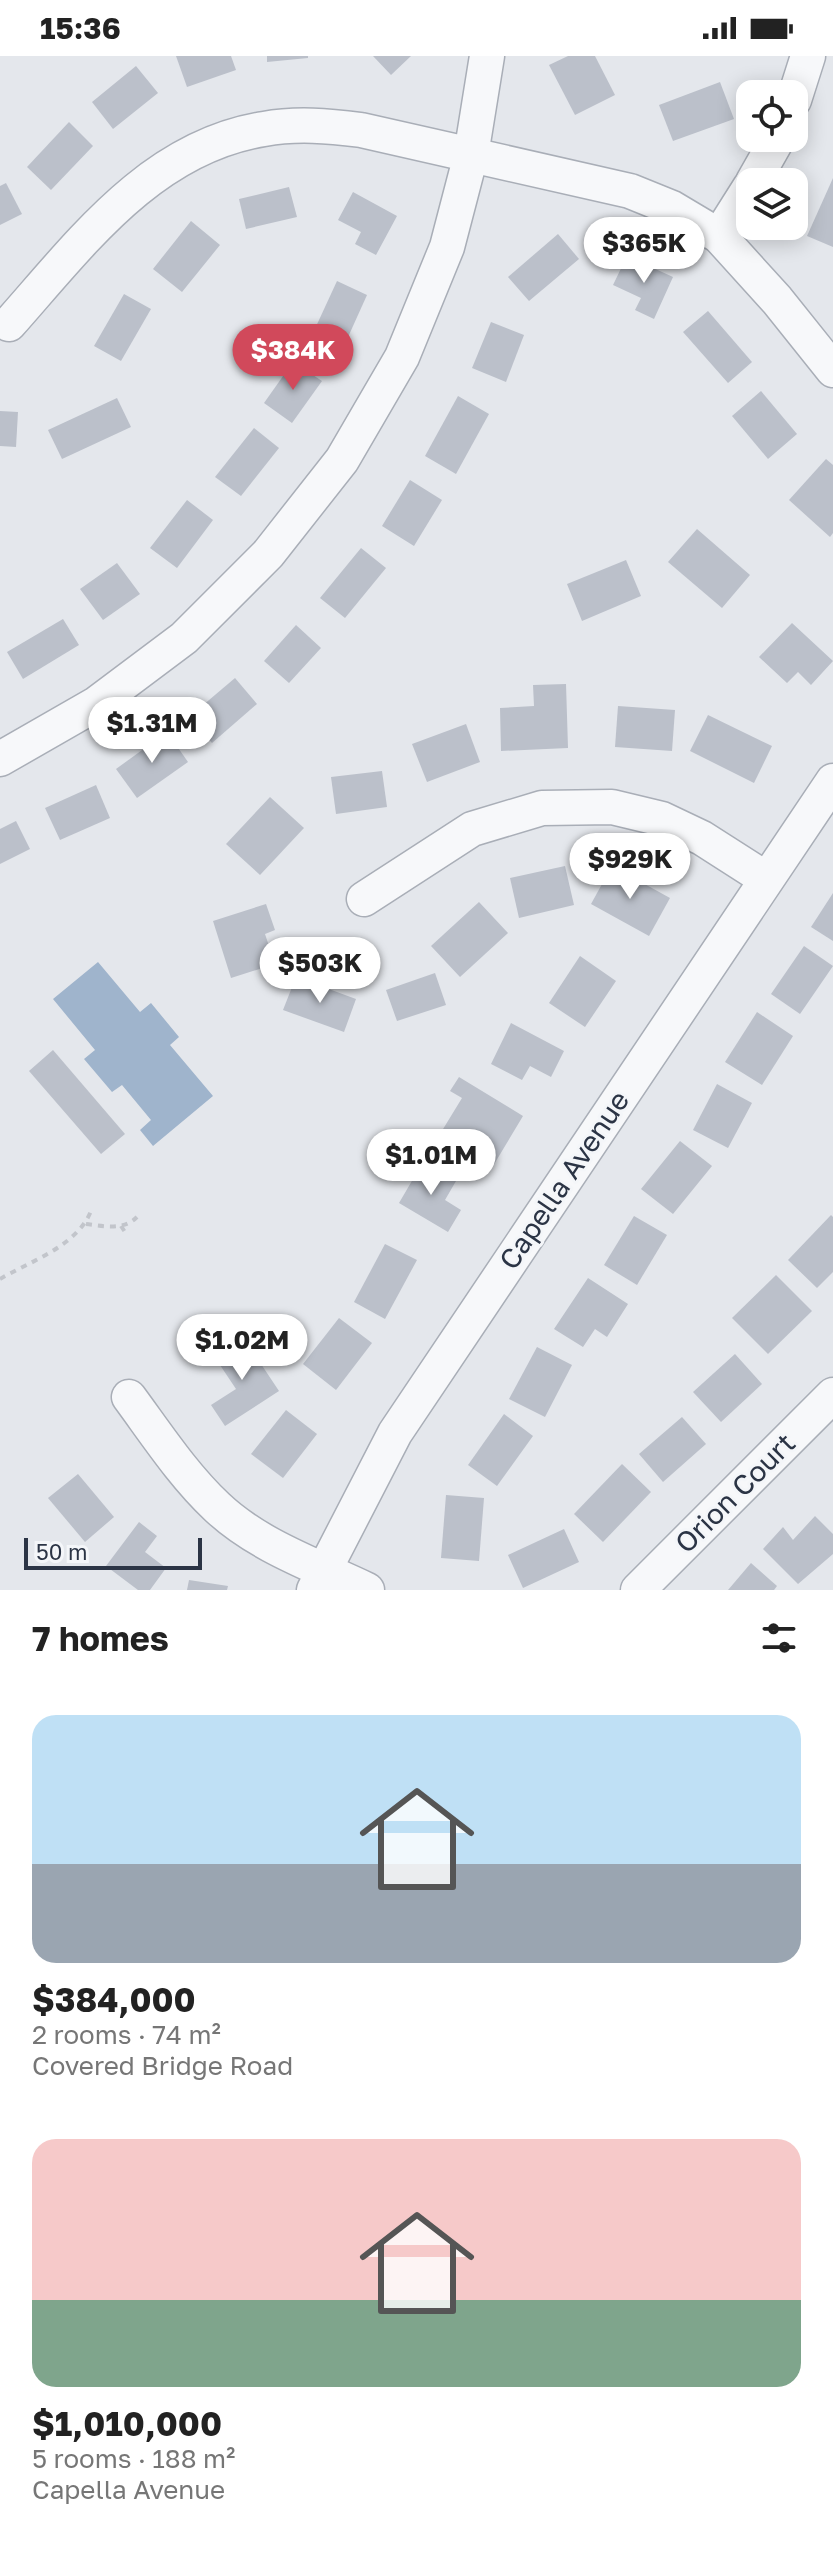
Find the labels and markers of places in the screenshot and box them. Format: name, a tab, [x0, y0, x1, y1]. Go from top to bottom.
pin: $365K	[588, 217, 700, 285]
pin: $384K	[237, 324, 349, 392]
pin: $1.31M	[87, 697, 217, 765]
pin: $929K	[574, 833, 686, 901]
pin: $503K	[264, 937, 376, 1005]
pin: $1.01M	[366, 1129, 496, 1197]
pin: $1.02M	[177, 1314, 307, 1382]

